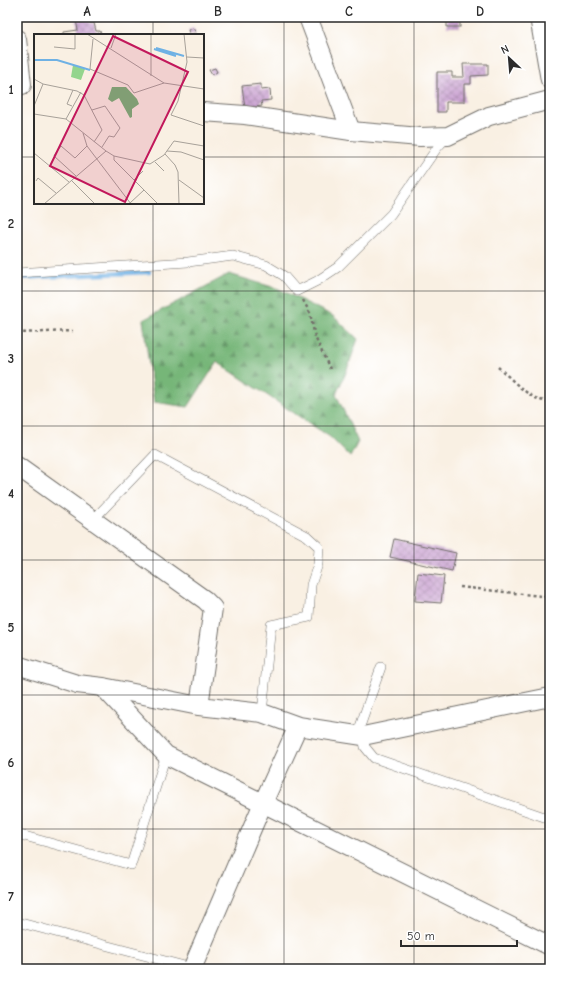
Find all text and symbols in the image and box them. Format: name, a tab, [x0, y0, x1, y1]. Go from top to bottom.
text: A	[83, 4, 91, 19]
text: B	[214, 4, 222, 19]
text: C	[345, 4, 353, 19]
text: D	[476, 4, 484, 19]
inset map	[34, 34, 204, 204]
north arrow	[489, 38, 529, 78]
text: N	[499, 42, 511, 57]
text: 1	[8, 82, 14, 97]
text: 2	[8, 216, 14, 231]
text: 3	[8, 351, 14, 366]
text: 4	[8, 486, 14, 501]
text: 5	[8, 620, 15, 635]
text: 6	[8, 755, 15, 770]
text: 7	[8, 889, 14, 904]
scale bar	[401, 922, 517, 948]
text: 50 m	[407, 929, 435, 943]

